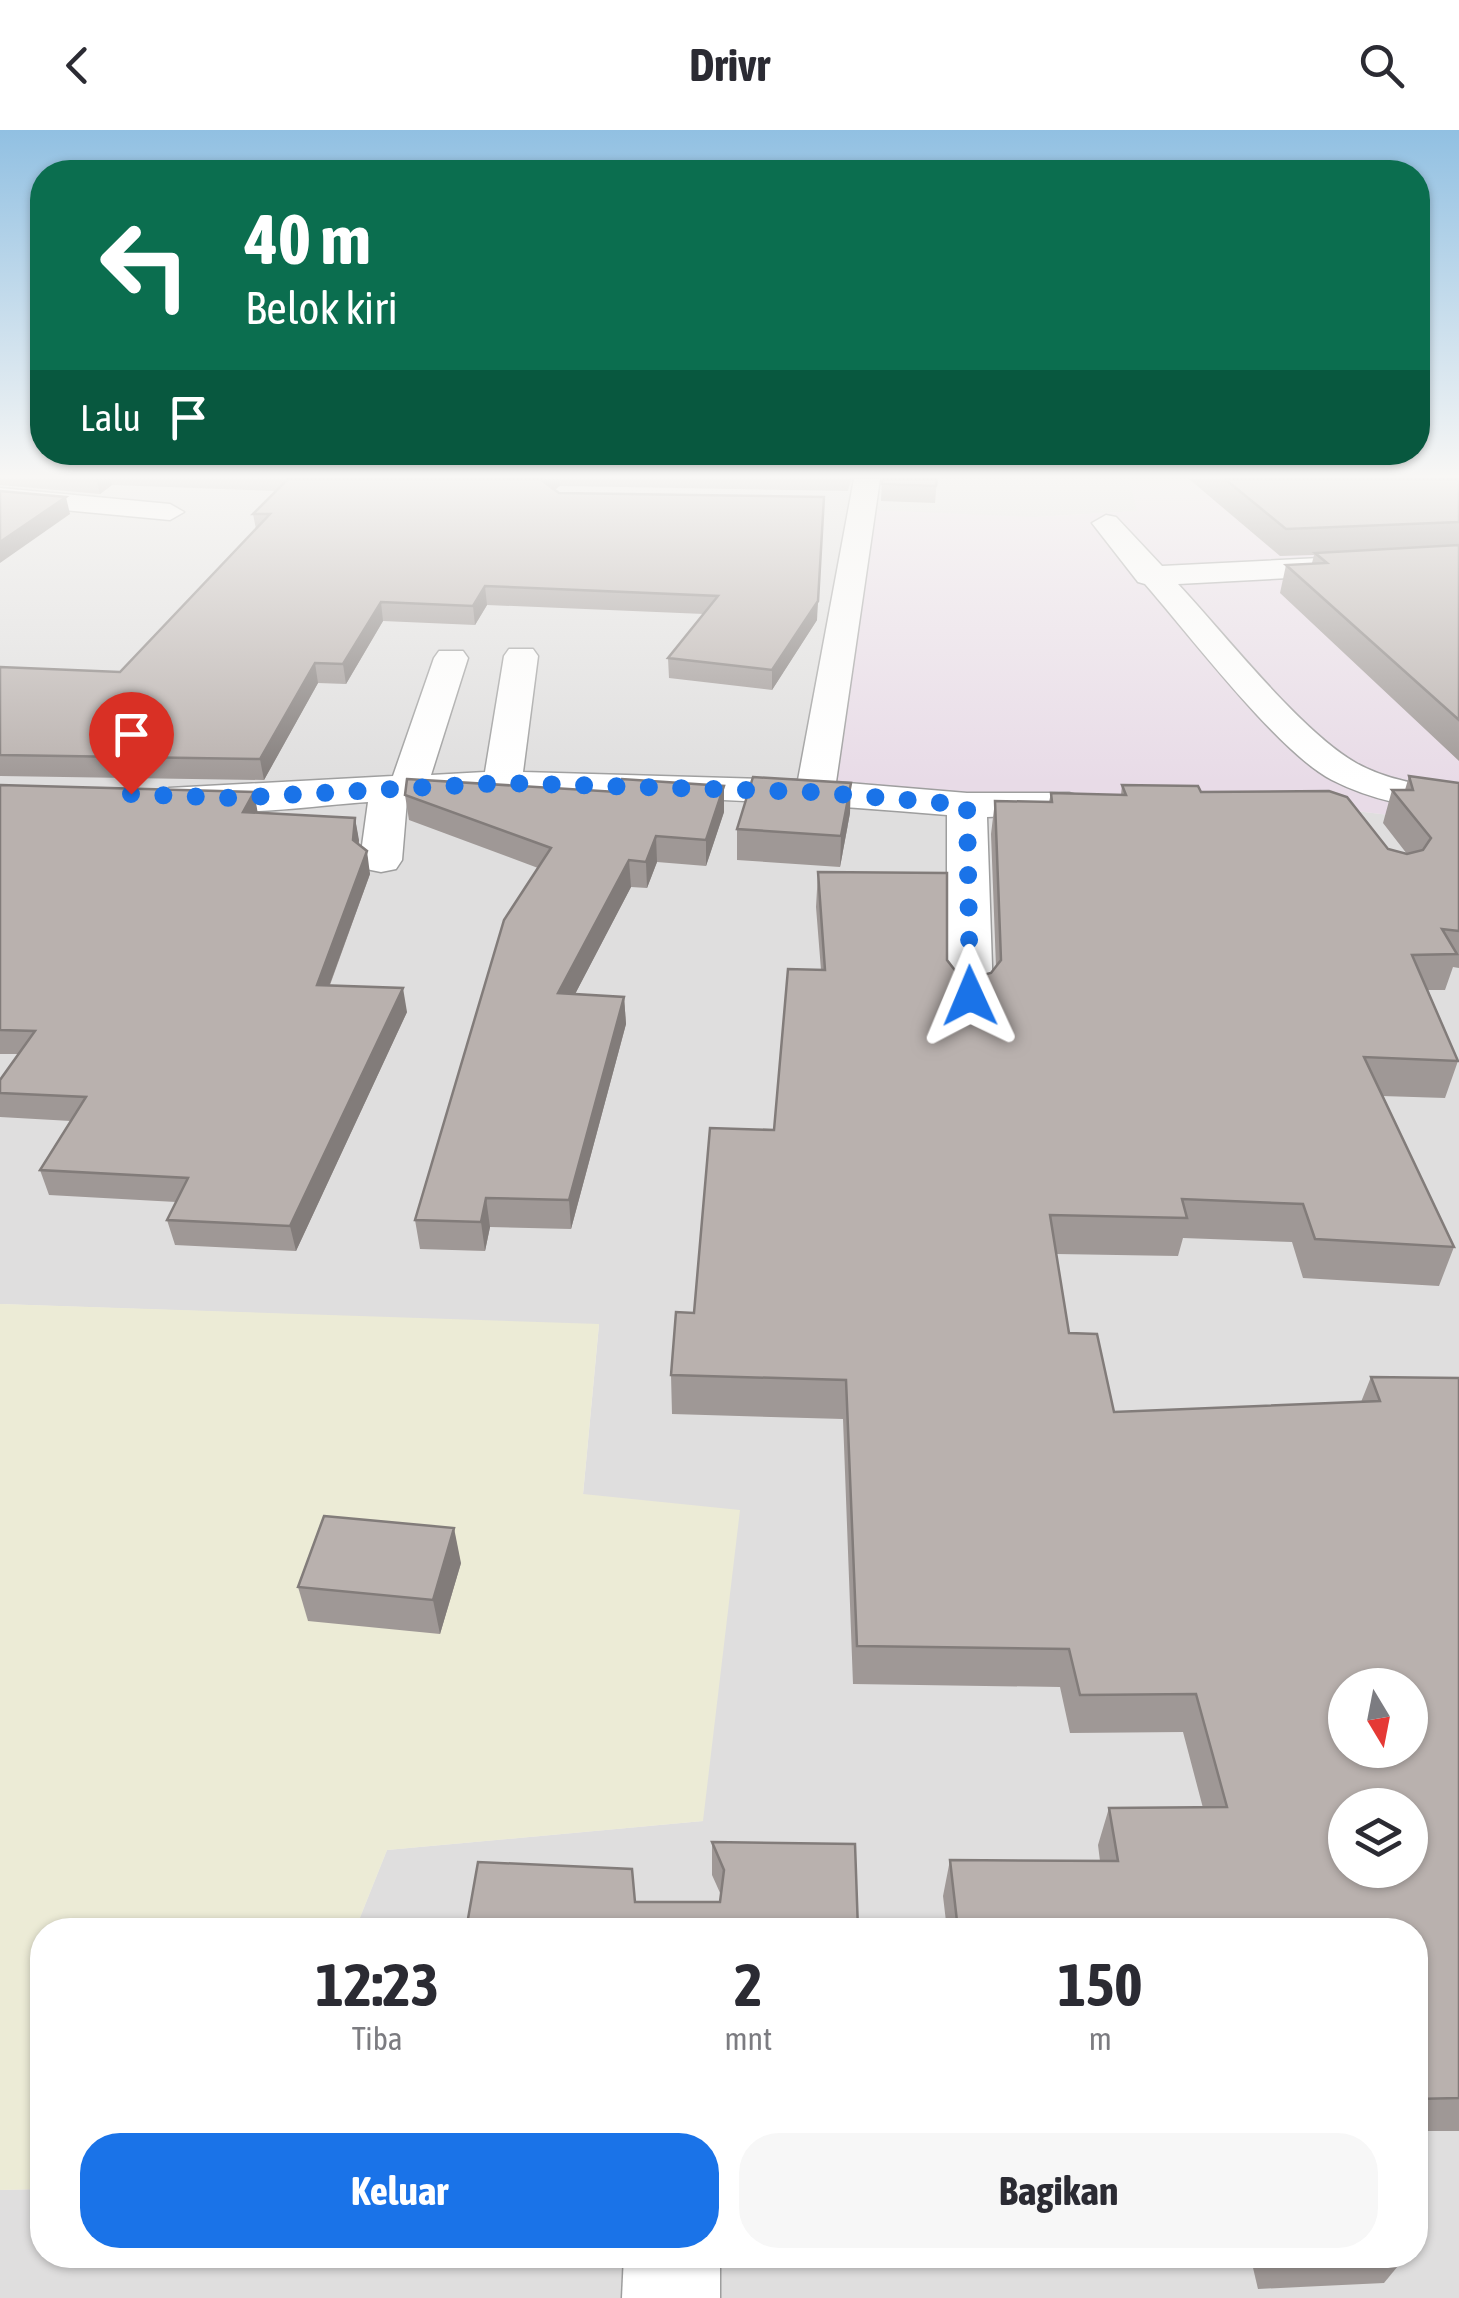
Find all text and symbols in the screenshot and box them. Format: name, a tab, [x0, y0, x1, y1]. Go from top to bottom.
icon: back	[50, 38, 105, 93]
icon: search	[1354, 38, 1409, 93]
text: Drivr	[689, 39, 770, 91]
text: 40 m	[245, 199, 371, 279]
icon: left	[80, 200, 210, 330]
text: Belok kiri	[245, 282, 398, 334]
icon: arrive	[161, 390, 216, 445]
text: Lalu	[80, 396, 141, 439]
pin	[89, 692, 174, 795]
icon: arrive	[104, 707, 159, 762]
position arrow	[918, 944, 1022, 1048]
north arrow	[1328, 1668, 1428, 1768]
map controls	[1328, 1668, 1428, 1888]
button: layers	[1328, 1788, 1428, 1888]
text: 12:23	[316, 1950, 439, 2019]
text: 2	[734, 1950, 763, 2019]
text: 150	[1058, 1950, 1142, 2019]
text: Tiba	[352, 2020, 403, 2057]
text: mnt	[725, 2020, 772, 2057]
text: m	[1089, 2020, 1112, 2057]
button: Keluar	[80, 2133, 719, 2248]
button: Bagikan	[739, 2133, 1378, 2248]

